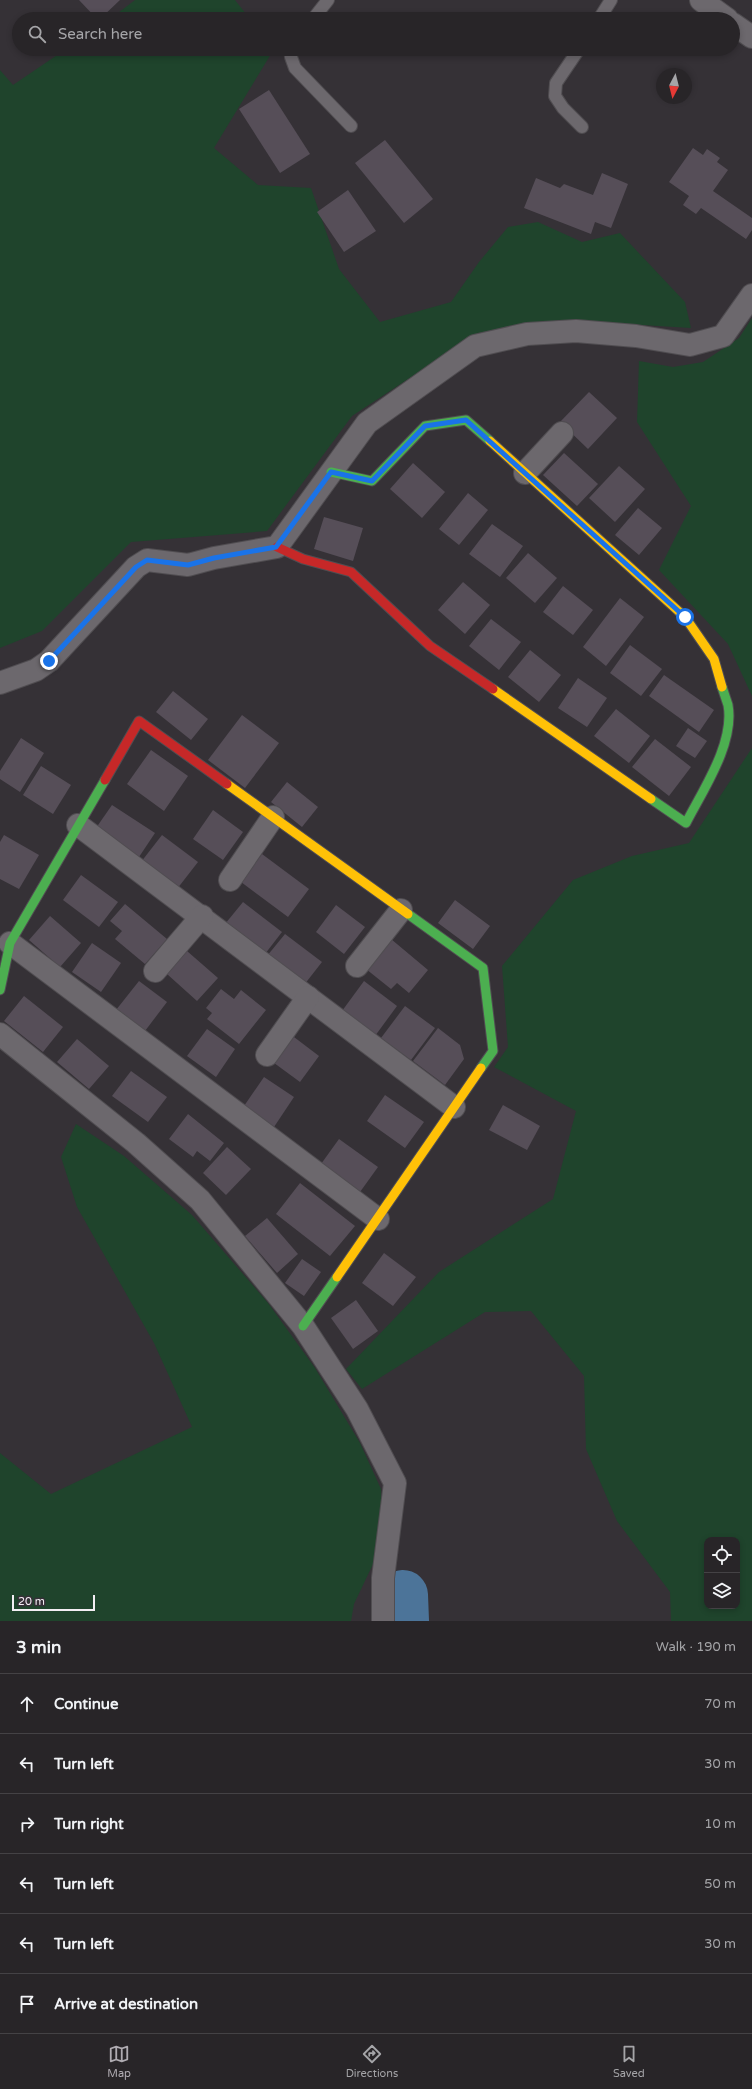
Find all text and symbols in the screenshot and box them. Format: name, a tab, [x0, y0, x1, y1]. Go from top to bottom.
search box	[12, 12, 740, 56]
icon: search	[26, 23, 48, 45]
text: Search here	[58, 25, 142, 43]
north arrow	[656, 68, 692, 104]
route start	[676, 608, 694, 626]
route end	[40, 652, 58, 670]
map controls	[704, 1537, 740, 1609]
button: locate	[704, 1537, 740, 1573]
button: layers	[704, 1573, 740, 1609]
scale bar	[12, 1593, 95, 1612]
text: 20 m	[18, 1595, 45, 1608]
text: 3 min	[16, 1637, 61, 1658]
text: Walk · 190 m	[656, 1639, 736, 1655]
icon: ahead	[16, 1693, 38, 1715]
text: Continue	[54, 1695, 118, 1713]
text: 70 m	[704, 1696, 736, 1712]
icon: left	[16, 1753, 38, 1775]
text: Turn left	[54, 1755, 114, 1773]
text: 30 m	[704, 1756, 736, 1772]
icon: right	[16, 1813, 38, 1835]
text: Turn right	[54, 1815, 124, 1833]
text: 10 m	[704, 1816, 736, 1832]
icon: left	[16, 1873, 38, 1895]
text: Turn left	[54, 1875, 114, 1893]
text: 50 m	[704, 1876, 736, 1892]
icon: left	[16, 1933, 38, 1955]
text: Turn left	[54, 1935, 114, 1953]
text: 30 m	[704, 1936, 736, 1952]
icon: arrive	[16, 1993, 38, 2015]
text: Arrive at destination	[54, 1995, 198, 2013]
tab: Map	[107, 2043, 131, 2080]
tab: Directions	[346, 2043, 398, 2080]
tab: Saved	[613, 2043, 645, 2080]

